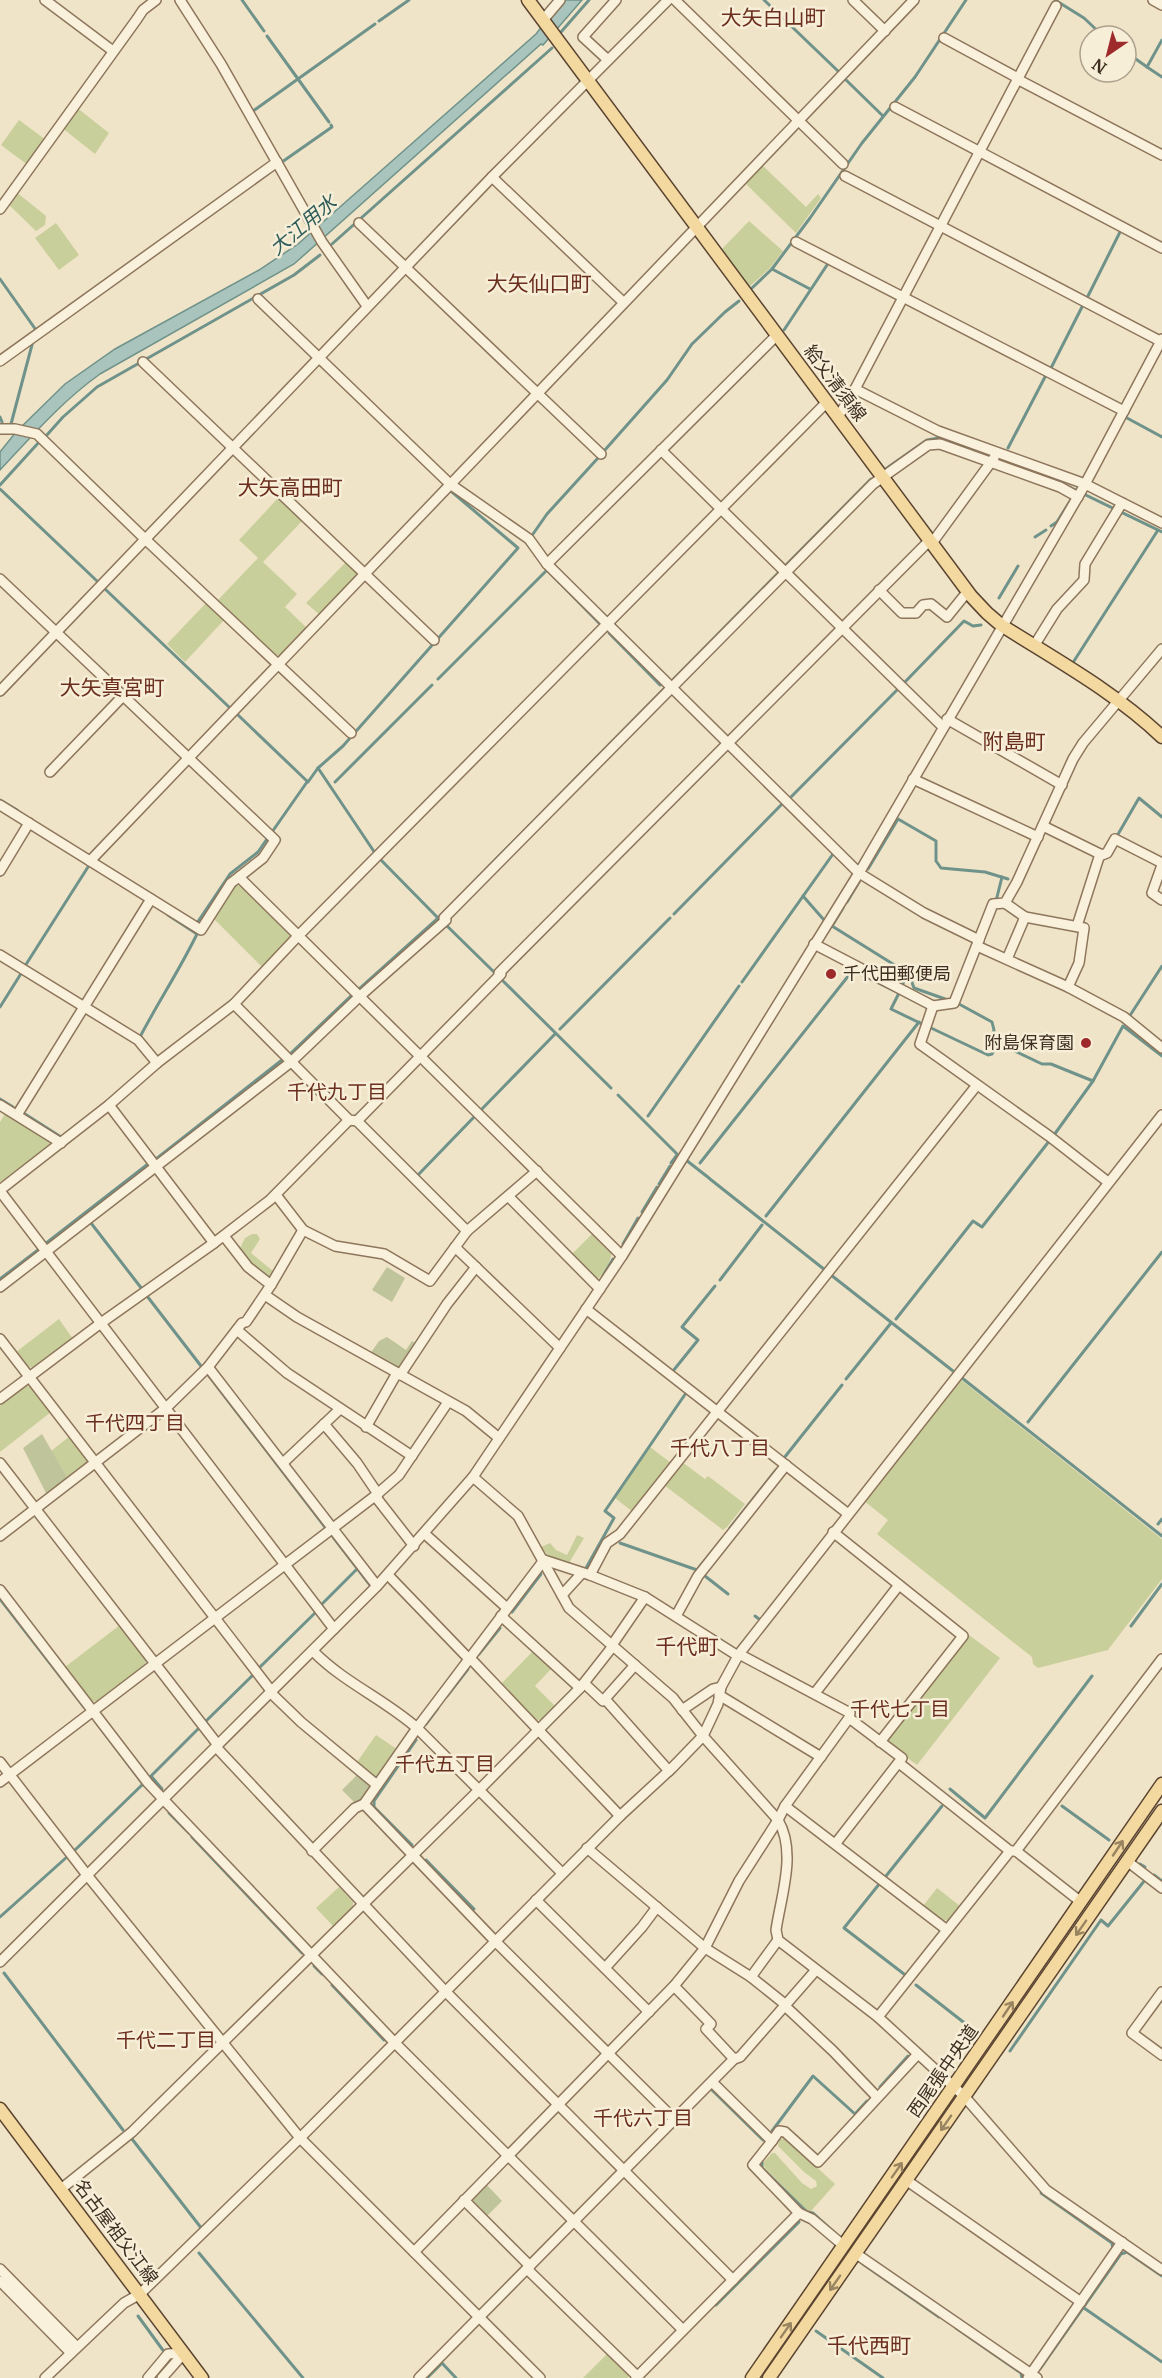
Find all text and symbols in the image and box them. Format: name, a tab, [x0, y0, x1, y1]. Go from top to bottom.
district label: 大矢白山町	[721, 4, 826, 31]
north arrow	[1078, 24, 1138, 84]
text: N	[1088, 54, 1110, 78]
water label: 大江用水	[264, 188, 343, 260]
district label: 大矢仙口町	[487, 270, 592, 297]
street label: 給父清須線	[799, 340, 872, 426]
district label: 大矢高田町	[238, 474, 343, 501]
district label: 大矢真宮町	[60, 674, 165, 701]
district label: 附島町	[983, 728, 1046, 755]
place label: 千代田郵便局	[843, 962, 951, 985]
marker: 千代田郵便局	[824, 967, 838, 981]
place label: 附島保育園	[984, 1031, 1074, 1054]
marker: 附島保育園	[1079, 1036, 1093, 1050]
district label: 千代九丁目	[287, 1079, 387, 1104]
district label: 千代四丁目	[85, 1410, 185, 1435]
district label: 千代八丁目	[670, 1435, 770, 1460]
district label: 千代町	[656, 1633, 719, 1660]
district label: 千代七丁目	[850, 1696, 950, 1721]
district label: 千代五丁目	[395, 1751, 495, 1776]
one-way arrow	[1112, 1841, 1124, 1857]
one-way arrow	[1075, 1919, 1087, 1935]
one-way arrow	[1002, 2002, 1014, 2018]
street label: 西尾張中央道	[902, 2020, 983, 2122]
district label: 千代二丁目	[116, 2027, 216, 2052]
district label: 千代六丁目	[593, 2105, 693, 2130]
one-way arrow	[940, 2114, 952, 2130]
one-way arrow	[891, 2162, 903, 2178]
street label: 名古屋祖父江線	[69, 2174, 163, 2289]
one-way arrow	[829, 2274, 841, 2290]
one-way arrow	[780, 2322, 792, 2339]
district label: 千代西町	[827, 2332, 911, 2359]

